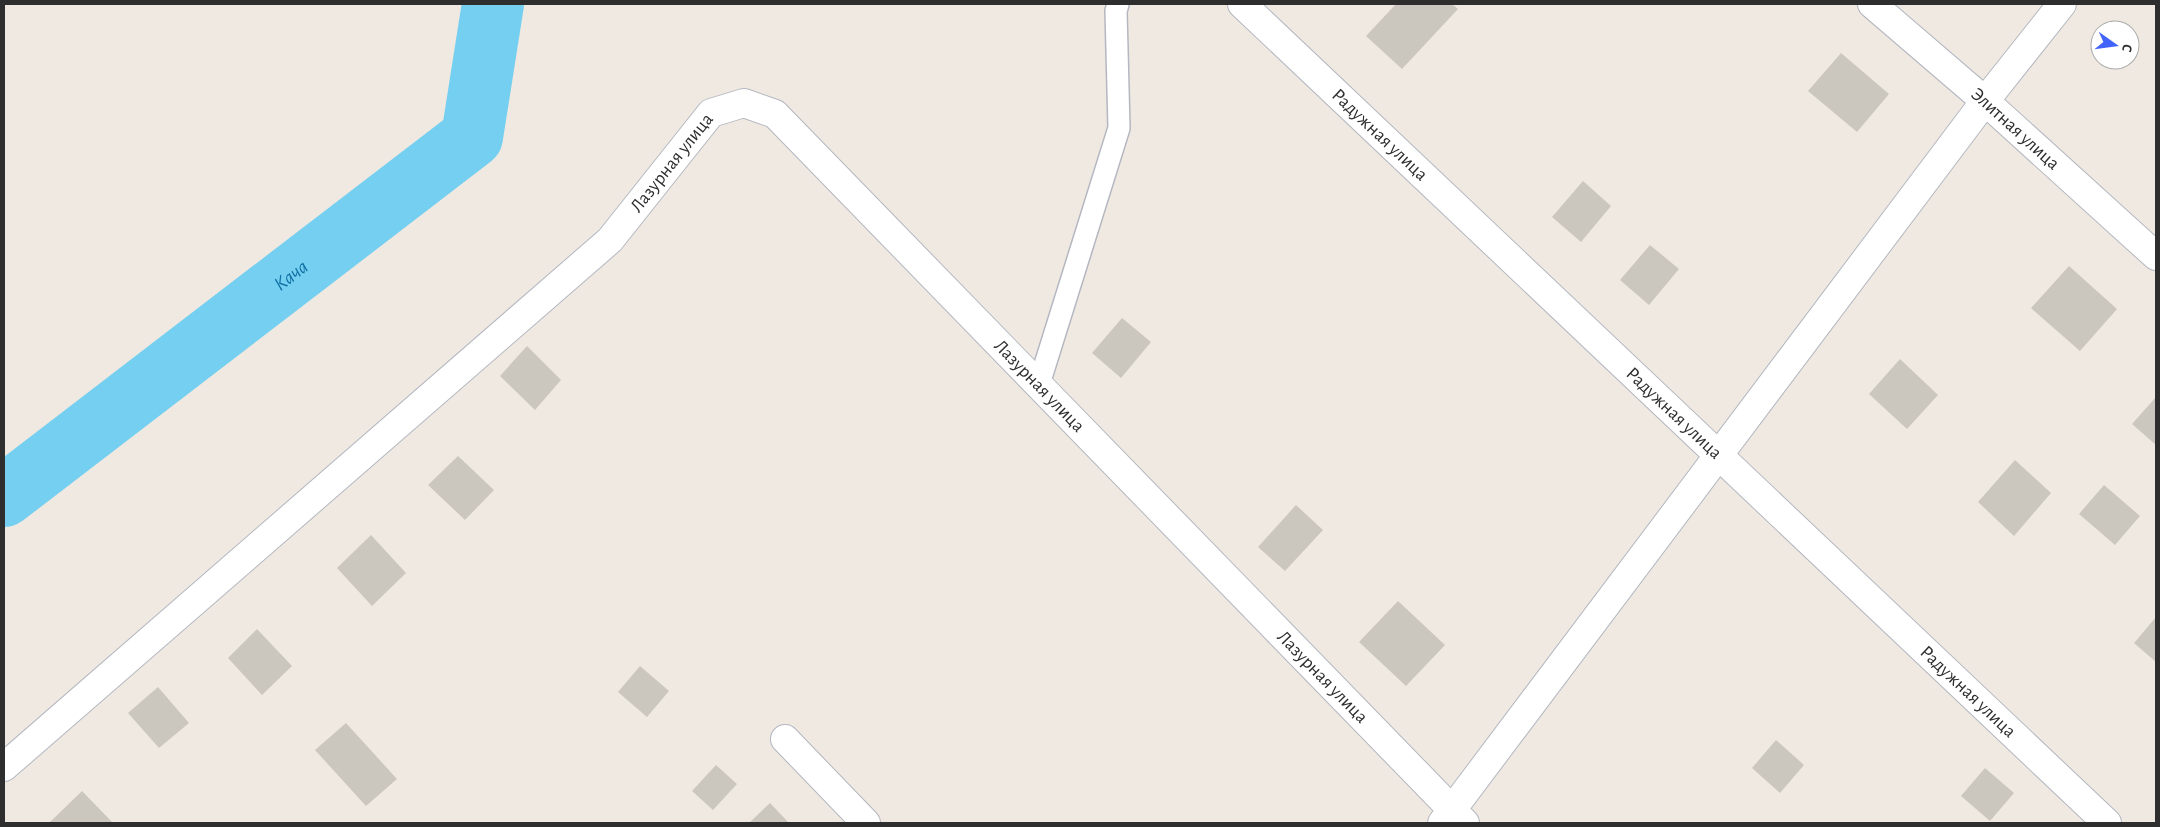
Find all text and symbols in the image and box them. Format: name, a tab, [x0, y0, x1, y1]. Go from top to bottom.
north arrow	[2090, 20, 2140, 70]
text: С	[2119, 42, 2134, 54]
street label: Элитная улица	[1967, 84, 2064, 173]
street label: Радужная улица	[1328, 85, 1432, 184]
street label: Лазурная улица	[627, 109, 717, 216]
water label: Кача	[271, 257, 312, 295]
street label: Лазурная улица	[991, 336, 1089, 436]
street label: Радужная улица	[1622, 364, 1726, 463]
street label: Лазурная улица	[1274, 627, 1372, 727]
street label: Радужная улица	[1917, 642, 2020, 741]

